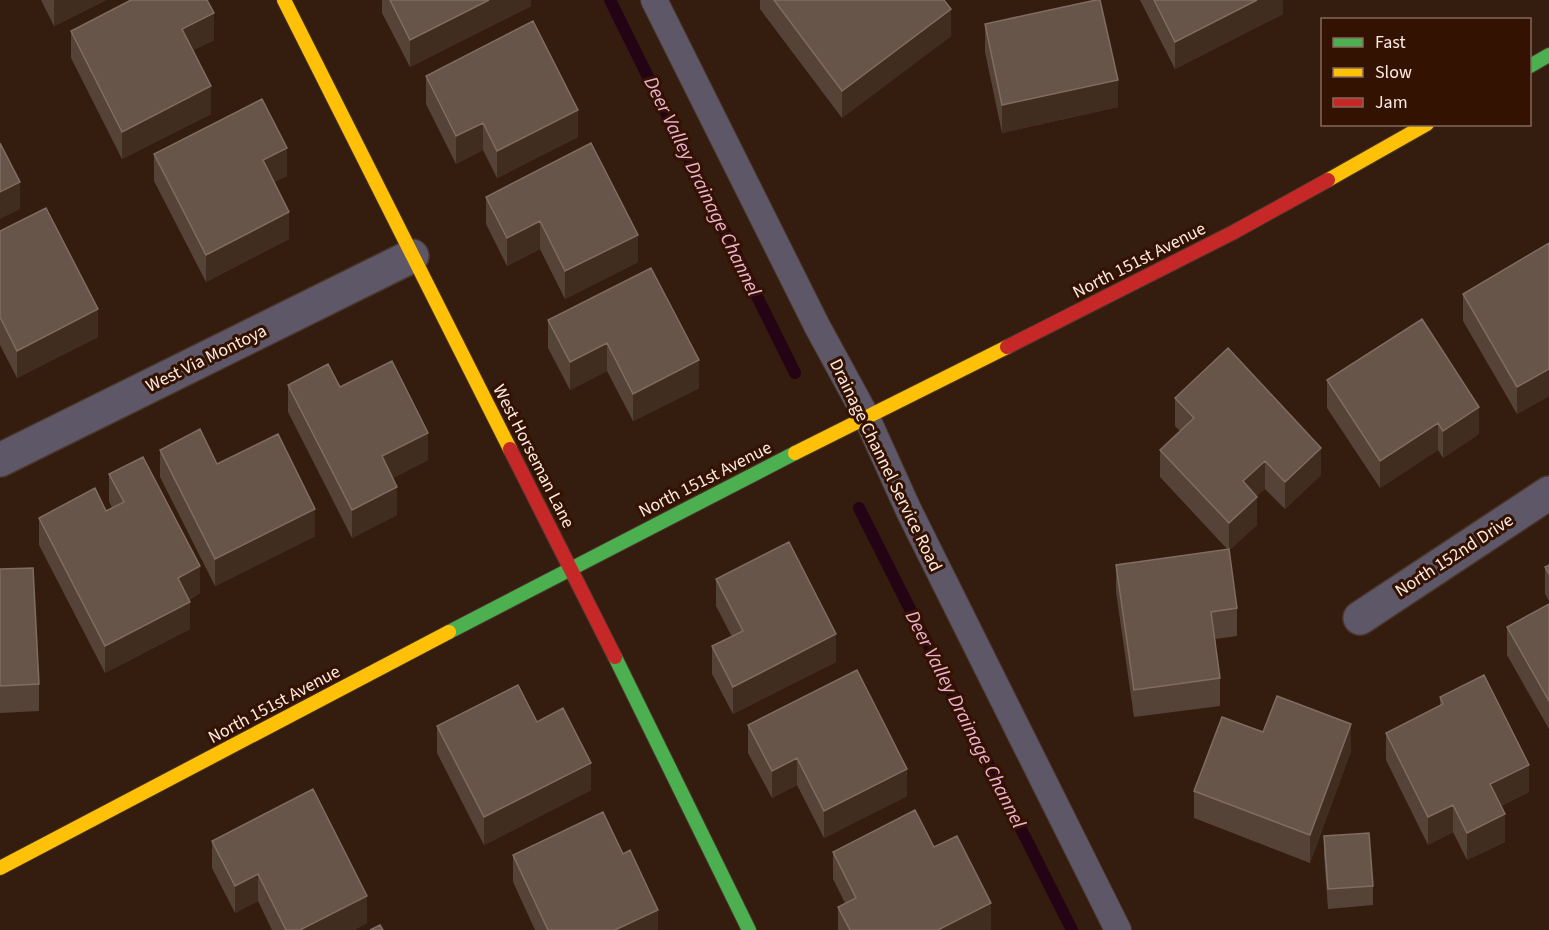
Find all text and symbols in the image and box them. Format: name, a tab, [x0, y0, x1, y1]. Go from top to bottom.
legend	[1321, 18, 1531, 126]
text: Fast	[1375, 30, 1406, 55]
text: Slow	[1375, 60, 1412, 85]
water label: Deer Valley Drainage Channel	[637, 72, 768, 301]
text: Jam	[1375, 90, 1408, 115]
street label: North 151st Avenue	[1068, 216, 1210, 305]
street label: West Via Montoya	[142, 318, 271, 399]
street label: Drainage Channel Service Road	[823, 355, 948, 576]
street label: West Horseman Lane	[487, 380, 581, 532]
street label: North 151st Avenue	[634, 435, 776, 524]
street label: North 152nd Drive	[1390, 508, 1518, 603]
water label: Deer Valley Drainage Channel	[898, 606, 1032, 833]
street label: North 151st Avenue	[204, 659, 345, 750]

